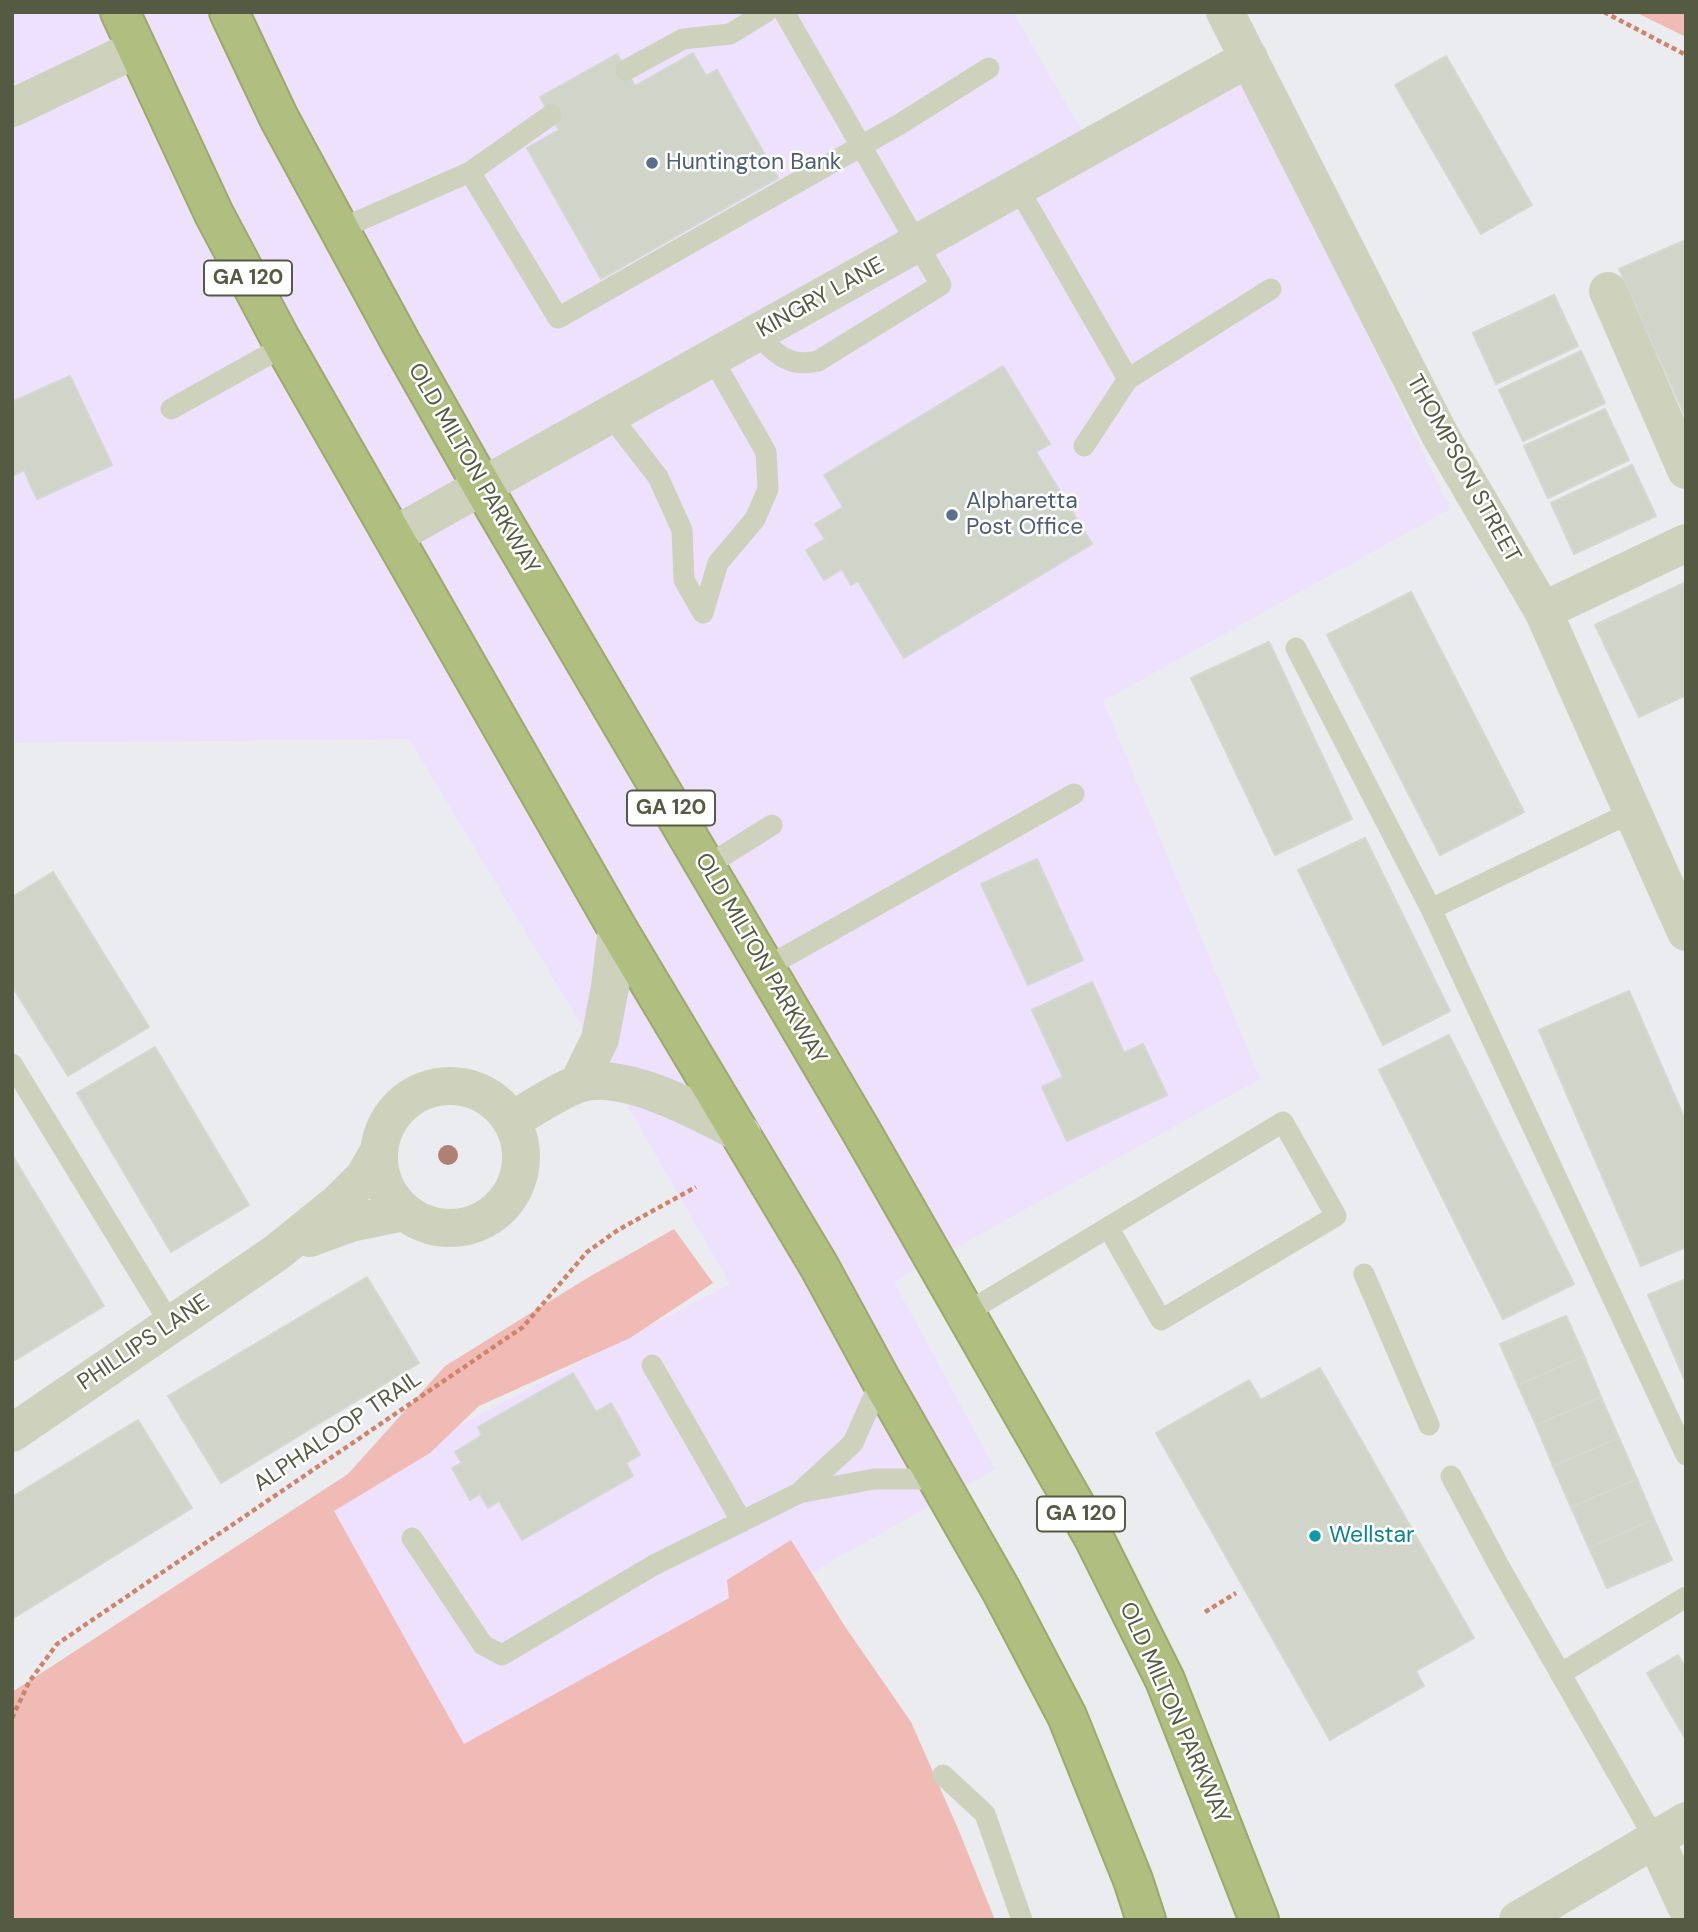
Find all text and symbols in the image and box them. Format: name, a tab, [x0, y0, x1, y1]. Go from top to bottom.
place label: Huntington Bank	[666, 149, 841, 177]
marker: Huntington Bank	[644, 155, 660, 171]
street label: KINGRY LANE	[753, 252, 889, 344]
road number: GA 120	[204, 260, 292, 296]
street label: OLD MILTON PARKWAY	[401, 358, 545, 580]
street label: THOMPSON STREET	[1400, 370, 1526, 568]
place label: Alpharetta Post Office	[966, 488, 1083, 542]
marker: Alpharetta Post Office	[944, 507, 960, 523]
road number: GA 120	[627, 790, 715, 826]
street label: OLD MILTON PARKWAY	[688, 848, 832, 1070]
street label: PHILLIPS LANE	[73, 1289, 215, 1397]
street label: ALPHALOOP TRAIL	[249, 1366, 427, 1498]
road number: GA 120	[1037, 1496, 1125, 1532]
place label: Wellstar	[1329, 1522, 1414, 1550]
marker: Wellstar	[1307, 1528, 1323, 1544]
street label: OLD MILTON PARKWAY	[1113, 1598, 1235, 1828]

